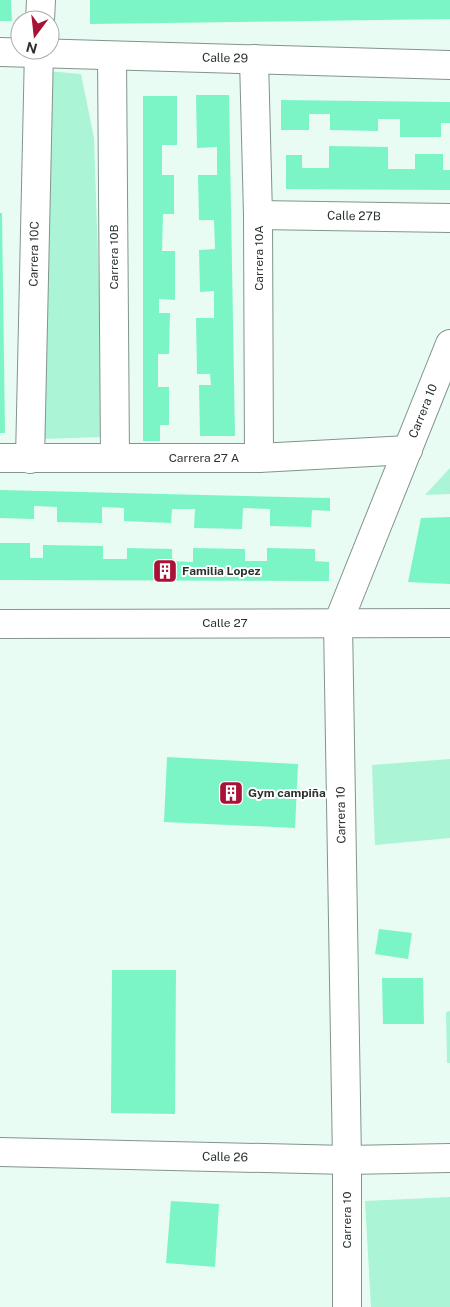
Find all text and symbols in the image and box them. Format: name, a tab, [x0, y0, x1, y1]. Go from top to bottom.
north arrow	[10, 10, 60, 60]
text: N	[24, 38, 39, 57]
street label: Calle 29	[202, 51, 248, 65]
street label: Calle 27B	[327, 209, 381, 223]
street label: Carrera 10C	[26, 221, 42, 287]
street label: Carrera 10B	[107, 224, 121, 290]
street label: Carrera 10A	[252, 225, 266, 291]
street label: Carrera 10	[406, 382, 440, 440]
street label: Carrera 27 A	[169, 451, 240, 465]
building icon: Familia Lopez	[152, 558, 178, 584]
place label: Familia Lopez	[182, 564, 260, 578]
street label: Calle 27	[202, 616, 248, 630]
building icon: Gym campiña	[218, 780, 244, 806]
place label: Gym campiña	[248, 786, 326, 800]
street label: Carrera 10	[334, 786, 348, 844]
street label: Calle 26	[202, 1150, 248, 1164]
street label: Carrera 10	[340, 1191, 354, 1249]

